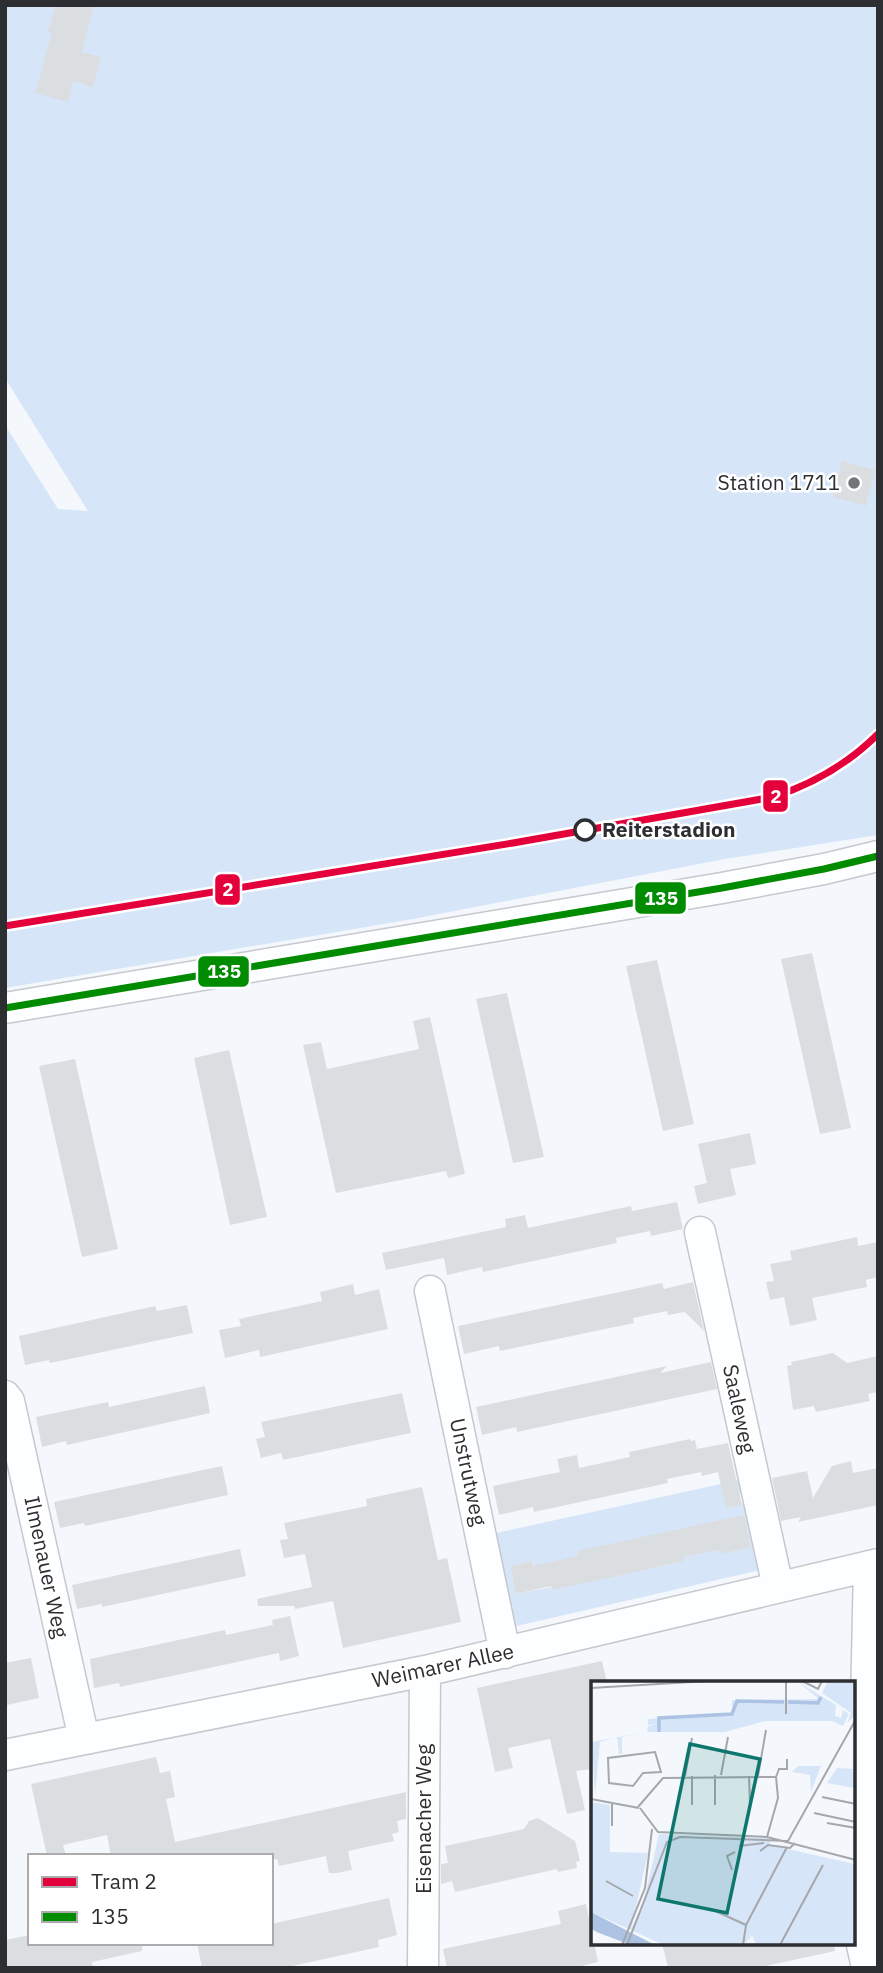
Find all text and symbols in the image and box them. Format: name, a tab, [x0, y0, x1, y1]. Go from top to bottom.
place label: Station 1711	[718, 468, 840, 496]
marker: Station 1711	[846, 475, 862, 491]
line badge: 2	[762, 779, 789, 813]
text: 2	[770, 784, 782, 808]
place label: Reiterstadion	[602, 815, 735, 843]
marker: Reiterstadion	[574, 819, 596, 841]
line badge: 2	[214, 873, 241, 906]
text: 2	[222, 877, 234, 901]
line badge: 135	[634, 881, 687, 915]
text: 135	[644, 886, 678, 910]
line badge: 135	[197, 955, 250, 988]
text: 135	[207, 959, 241, 983]
street label: Saaleweg	[717, 1362, 763, 1456]
street label: Unstrutweg	[444, 1415, 494, 1528]
street label: Ilmenauer Weg	[18, 1493, 76, 1640]
street label: Weimarer Allee	[369, 1636, 516, 1694]
inset map	[591, 1681, 855, 1945]
street label: Eisenacher Weg	[409, 1744, 437, 1894]
legend	[28, 1854, 273, 1945]
text: Tram 2	[91, 1867, 157, 1895]
text: 135	[91, 1902, 129, 1930]

